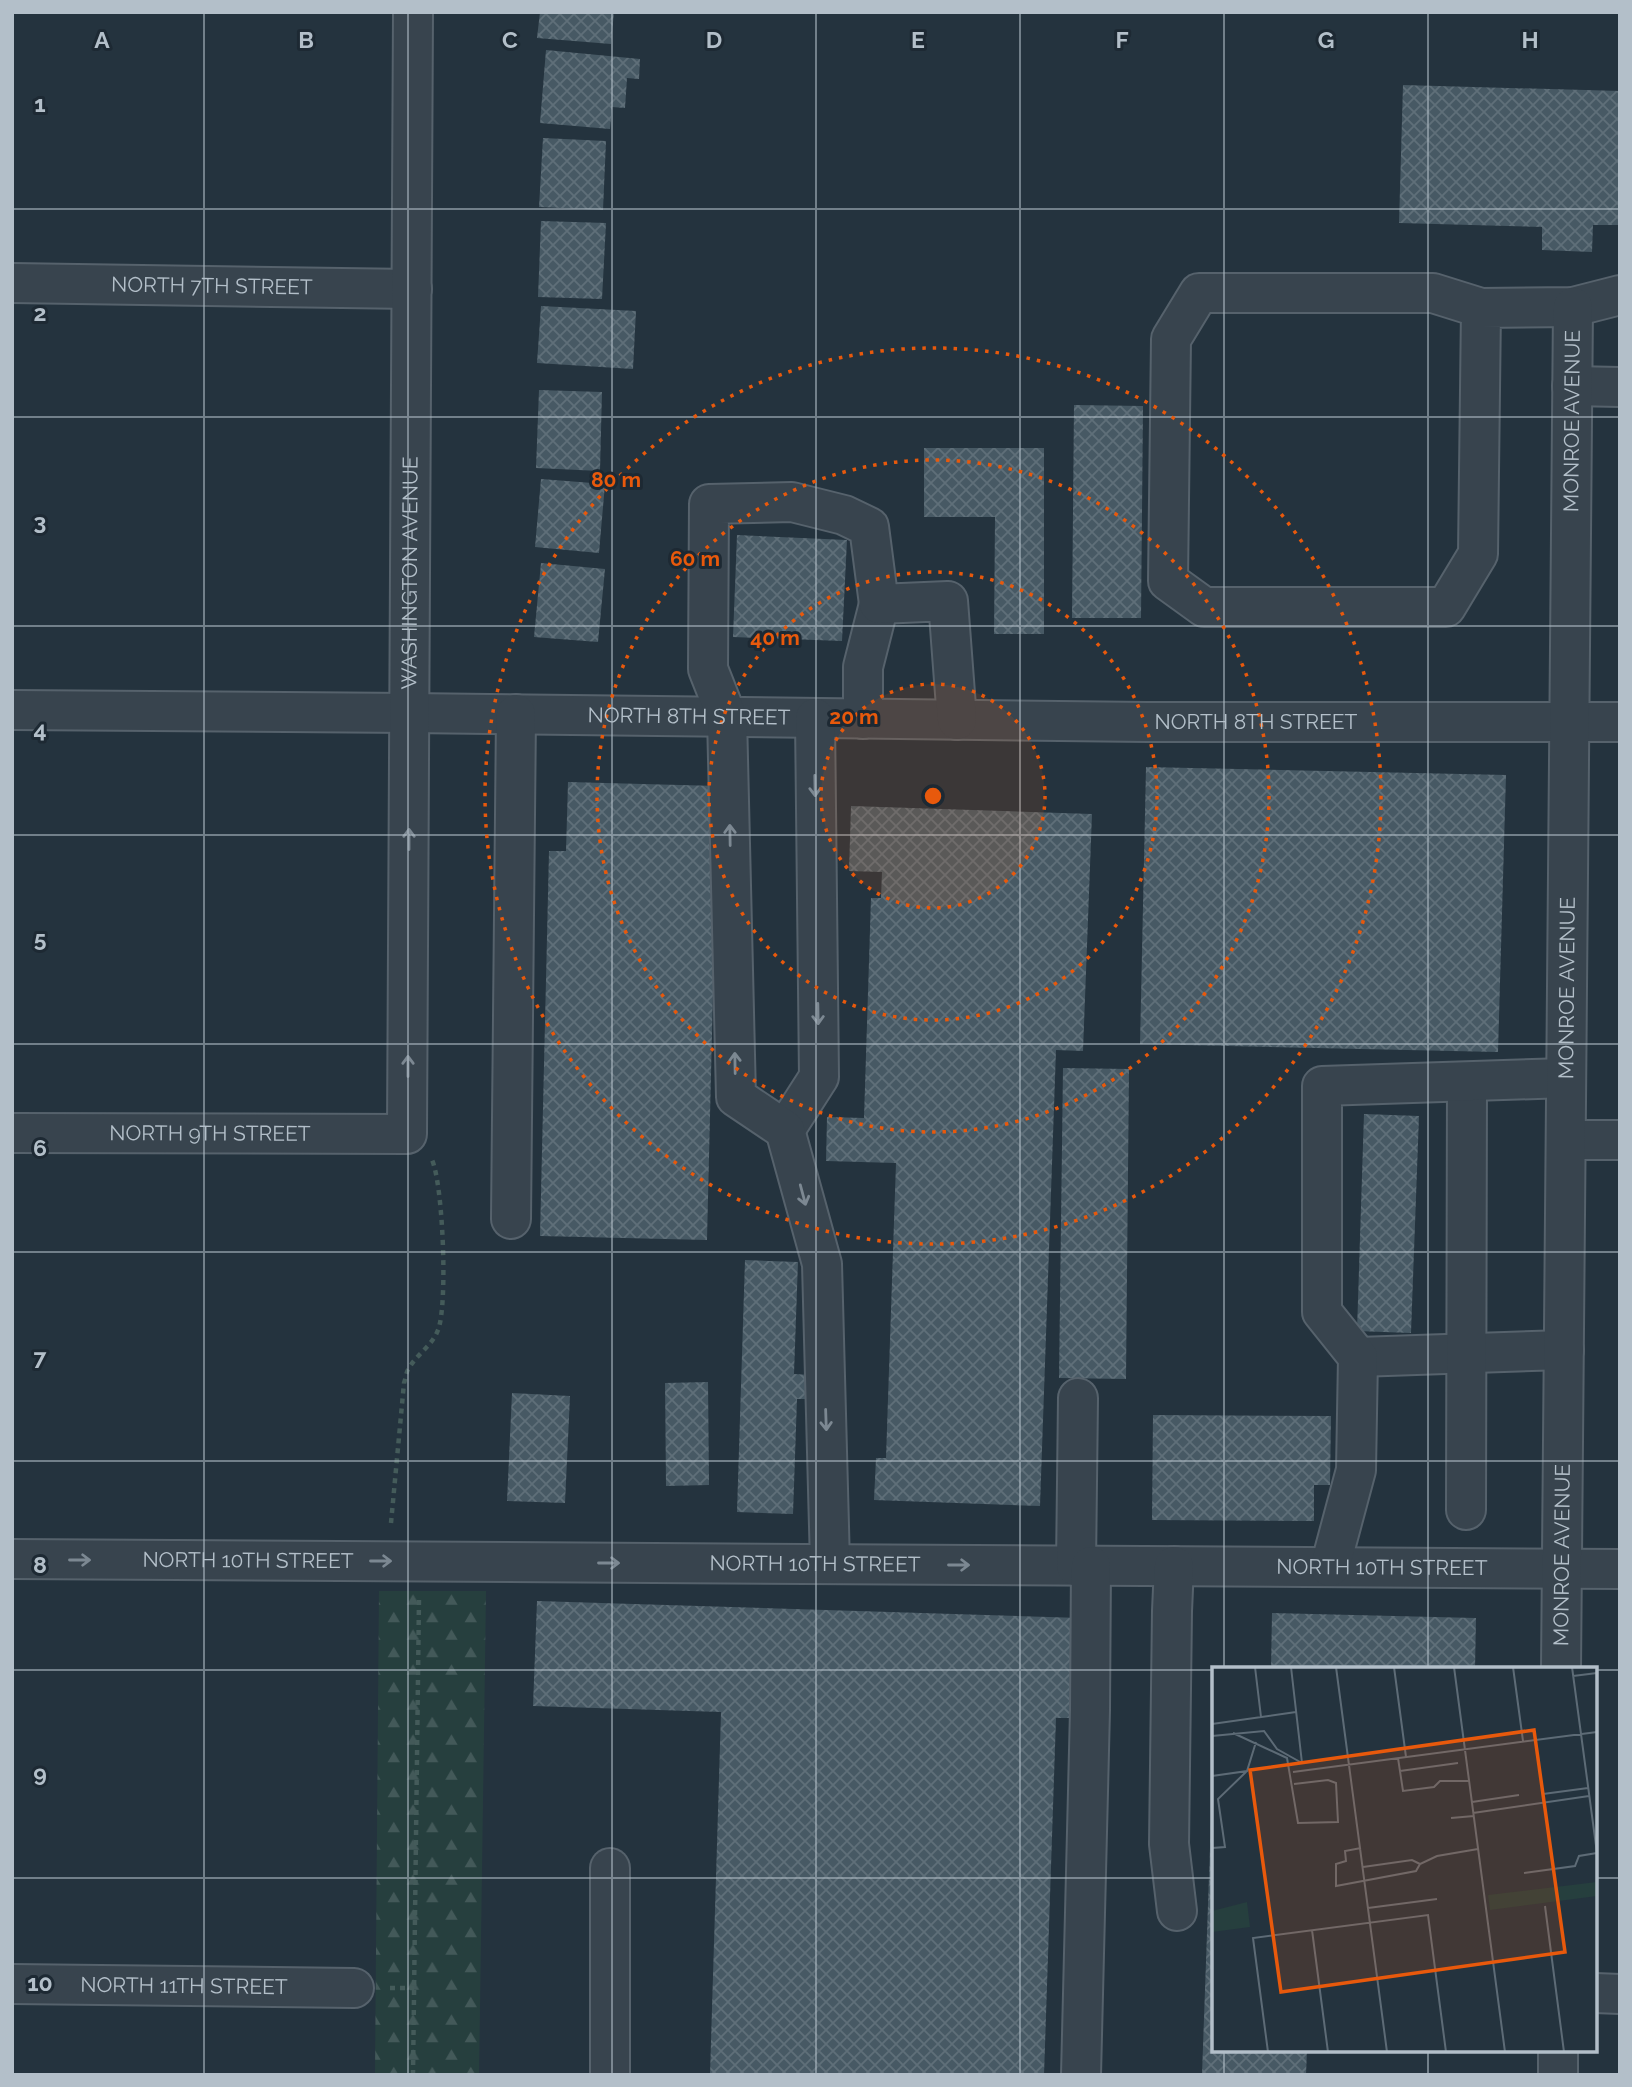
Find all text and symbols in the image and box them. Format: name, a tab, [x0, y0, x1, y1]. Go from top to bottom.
text: A	[94, 26, 110, 53]
text: B	[298, 26, 314, 53]
text: C	[502, 26, 518, 53]
text: D	[706, 26, 722, 53]
text: E	[911, 26, 925, 53]
text: F	[1115, 26, 1129, 53]
text: G	[1318, 26, 1334, 53]
text: H	[1521, 26, 1539, 53]
text: 1	[34, 90, 46, 117]
street label: NORTH 7TH STREET	[111, 271, 313, 300]
text: 2	[34, 299, 46, 326]
street label: MONROE AVENUE	[1558, 330, 1585, 512]
street label: WASHINGTON AVENUE	[396, 456, 423, 690]
text: 80 m	[591, 467, 641, 492]
text: 3	[34, 508, 46, 535]
text: 60 m	[670, 546, 720, 571]
text: 40 m	[750, 625, 800, 650]
street label: NORTH 8TH STREET	[587, 702, 791, 730]
text: 20 m	[829, 704, 879, 729]
street label: NORTH 8TH STREET	[1154, 709, 1358, 734]
text: 4	[33, 716, 47, 743]
one-way arrow	[809, 775, 822, 798]
centre of rings	[921, 784, 945, 808]
one-way arrow	[723, 824, 736, 847]
one-way arrow	[402, 827, 416, 850]
street label: MONROE AVENUE	[1553, 897, 1580, 1079]
text: 5	[34, 925, 47, 952]
one-way arrow	[812, 1002, 825, 1025]
one-way arrow	[729, 1051, 742, 1074]
one-way arrow	[401, 1055, 415, 1078]
street label: NORTH 9TH STREET	[109, 1120, 311, 1146]
text: 6	[33, 1134, 47, 1161]
one-way arrow	[797, 1184, 810, 1206]
text: 7	[34, 1343, 47, 1370]
one-way arrow	[820, 1409, 833, 1432]
street label: MONROE AVENUE	[1548, 1464, 1575, 1646]
street label: NORTH 10TH STREET	[142, 1547, 354, 1573]
street label: NORTH 10TH STREET	[709, 1550, 921, 1577]
text: 8	[33, 1551, 47, 1578]
one-way arrow	[69, 1553, 92, 1567]
street label: NORTH 10TH STREET	[1276, 1554, 1488, 1580]
one-way arrow	[370, 1555, 393, 1568]
one-way arrow	[597, 1556, 620, 1570]
one-way arrow	[947, 1558, 970, 1572]
inset map	[1212, 1667, 1597, 2052]
text: 9	[33, 1760, 47, 1787]
text: 10	[27, 1969, 53, 1996]
street label: NORTH 11TH STREET	[80, 1972, 288, 1999]

